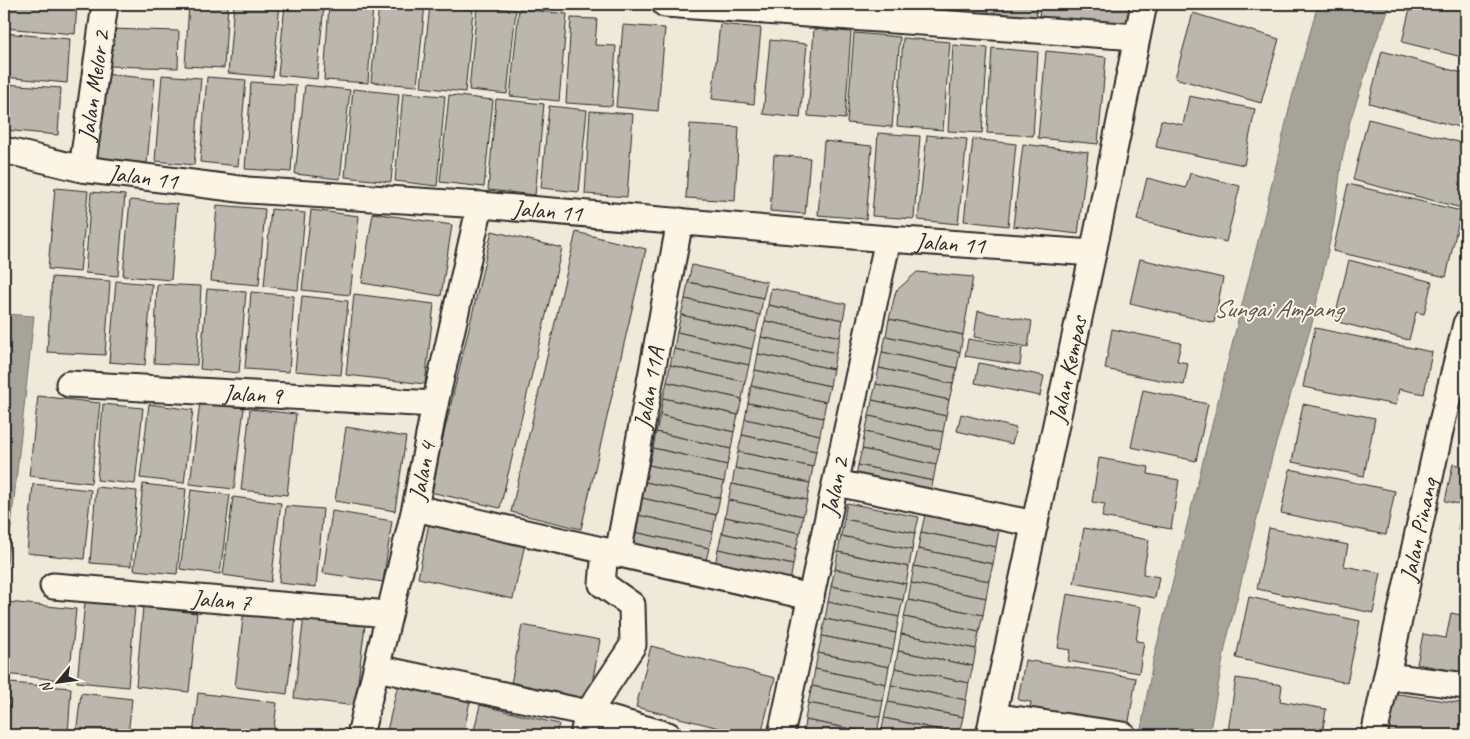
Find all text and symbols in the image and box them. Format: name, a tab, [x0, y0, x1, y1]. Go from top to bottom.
street label: Jalan Melor 2	[71, 27, 116, 144]
street label: Jalan 11	[106, 157, 181, 196]
street label: Jalan 11	[511, 193, 585, 229]
street label: Jalan 11	[914, 226, 987, 261]
water label: Sungai Ampang	[1214, 293, 1346, 325]
street label: Jalan Kempas	[1042, 312, 1094, 426]
street label: Jalan 11A	[627, 344, 671, 432]
street label: Jalan 9	[222, 377, 285, 411]
street label: Jalan 4	[402, 437, 443, 504]
street label: Jalan 2	[813, 453, 856, 520]
street label: Jalan Pinang	[1393, 473, 1445, 585]
street label: Jalan 7	[190, 583, 253, 618]
north arrow	[32, 656, 82, 706]
text: N	[36, 678, 57, 696]

